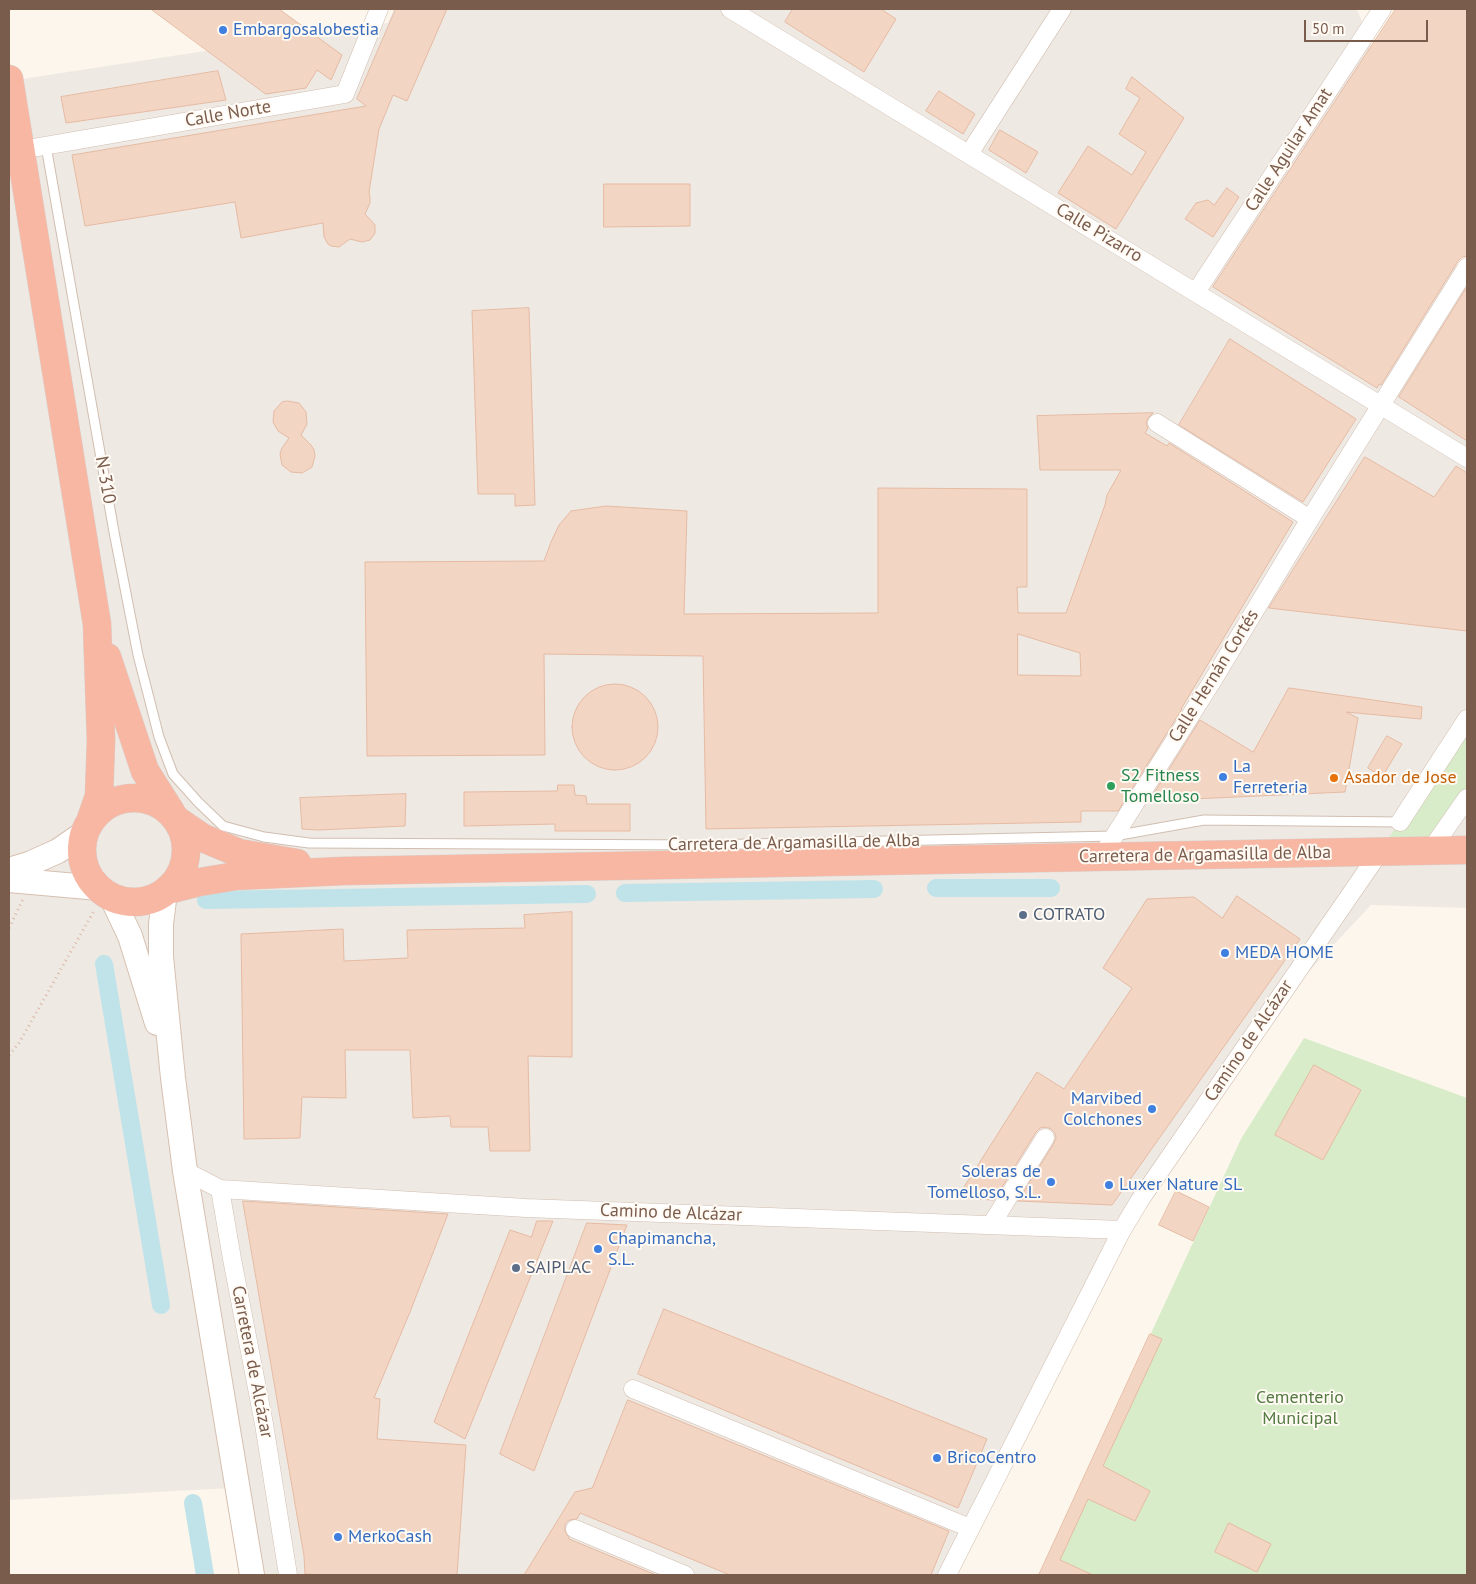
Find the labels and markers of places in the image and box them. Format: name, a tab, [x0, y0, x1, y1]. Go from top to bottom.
place label: Embargosalobestia	[233, 19, 379, 41]
marker: Embargosalobestia	[217, 24, 229, 36]
place label: La Ferreteria	[1233, 756, 1308, 799]
place label: S2 Fitness Tomelloso	[1121, 765, 1200, 808]
place label: Asador de Jose	[1344, 767, 1457, 789]
marker: La Ferreteria	[1217, 771, 1229, 783]
marker: Asador de Jose	[1328, 772, 1340, 784]
marker: S2 Fitness Tomelloso	[1105, 780, 1117, 792]
place label: COTRATO	[1033, 904, 1105, 926]
marker: COTRATO	[1017, 909, 1029, 921]
place label: MEDA HOME	[1235, 942, 1334, 964]
marker: MEDA HOME	[1219, 947, 1231, 959]
place label: Marvibed Colchones	[1063, 1088, 1142, 1130]
marker: Marvibed Colchones	[1146, 1103, 1158, 1115]
place label: Soleras de Tomelloso, S.L.	[927, 1161, 1041, 1204]
place label: Luxer Nature SL	[1119, 1174, 1242, 1196]
marker: Soleras de Tomelloso, S.L.	[1045, 1176, 1057, 1188]
marker: Luxer Nature SL	[1103, 1179, 1115, 1191]
place label: Chapimancha, S.L.	[608, 1228, 716, 1270]
marker: Chapimancha, S.L.	[592, 1243, 604, 1255]
place label: SAIPLAC	[526, 1257, 591, 1279]
marker: SAIPLAC	[510, 1262, 522, 1274]
place label: BricoCentro	[947, 1447, 1036, 1469]
marker: BricoCentro	[931, 1452, 943, 1464]
place label: MerkoCash	[348, 1526, 432, 1548]
marker: MerkoCash	[332, 1531, 344, 1543]

